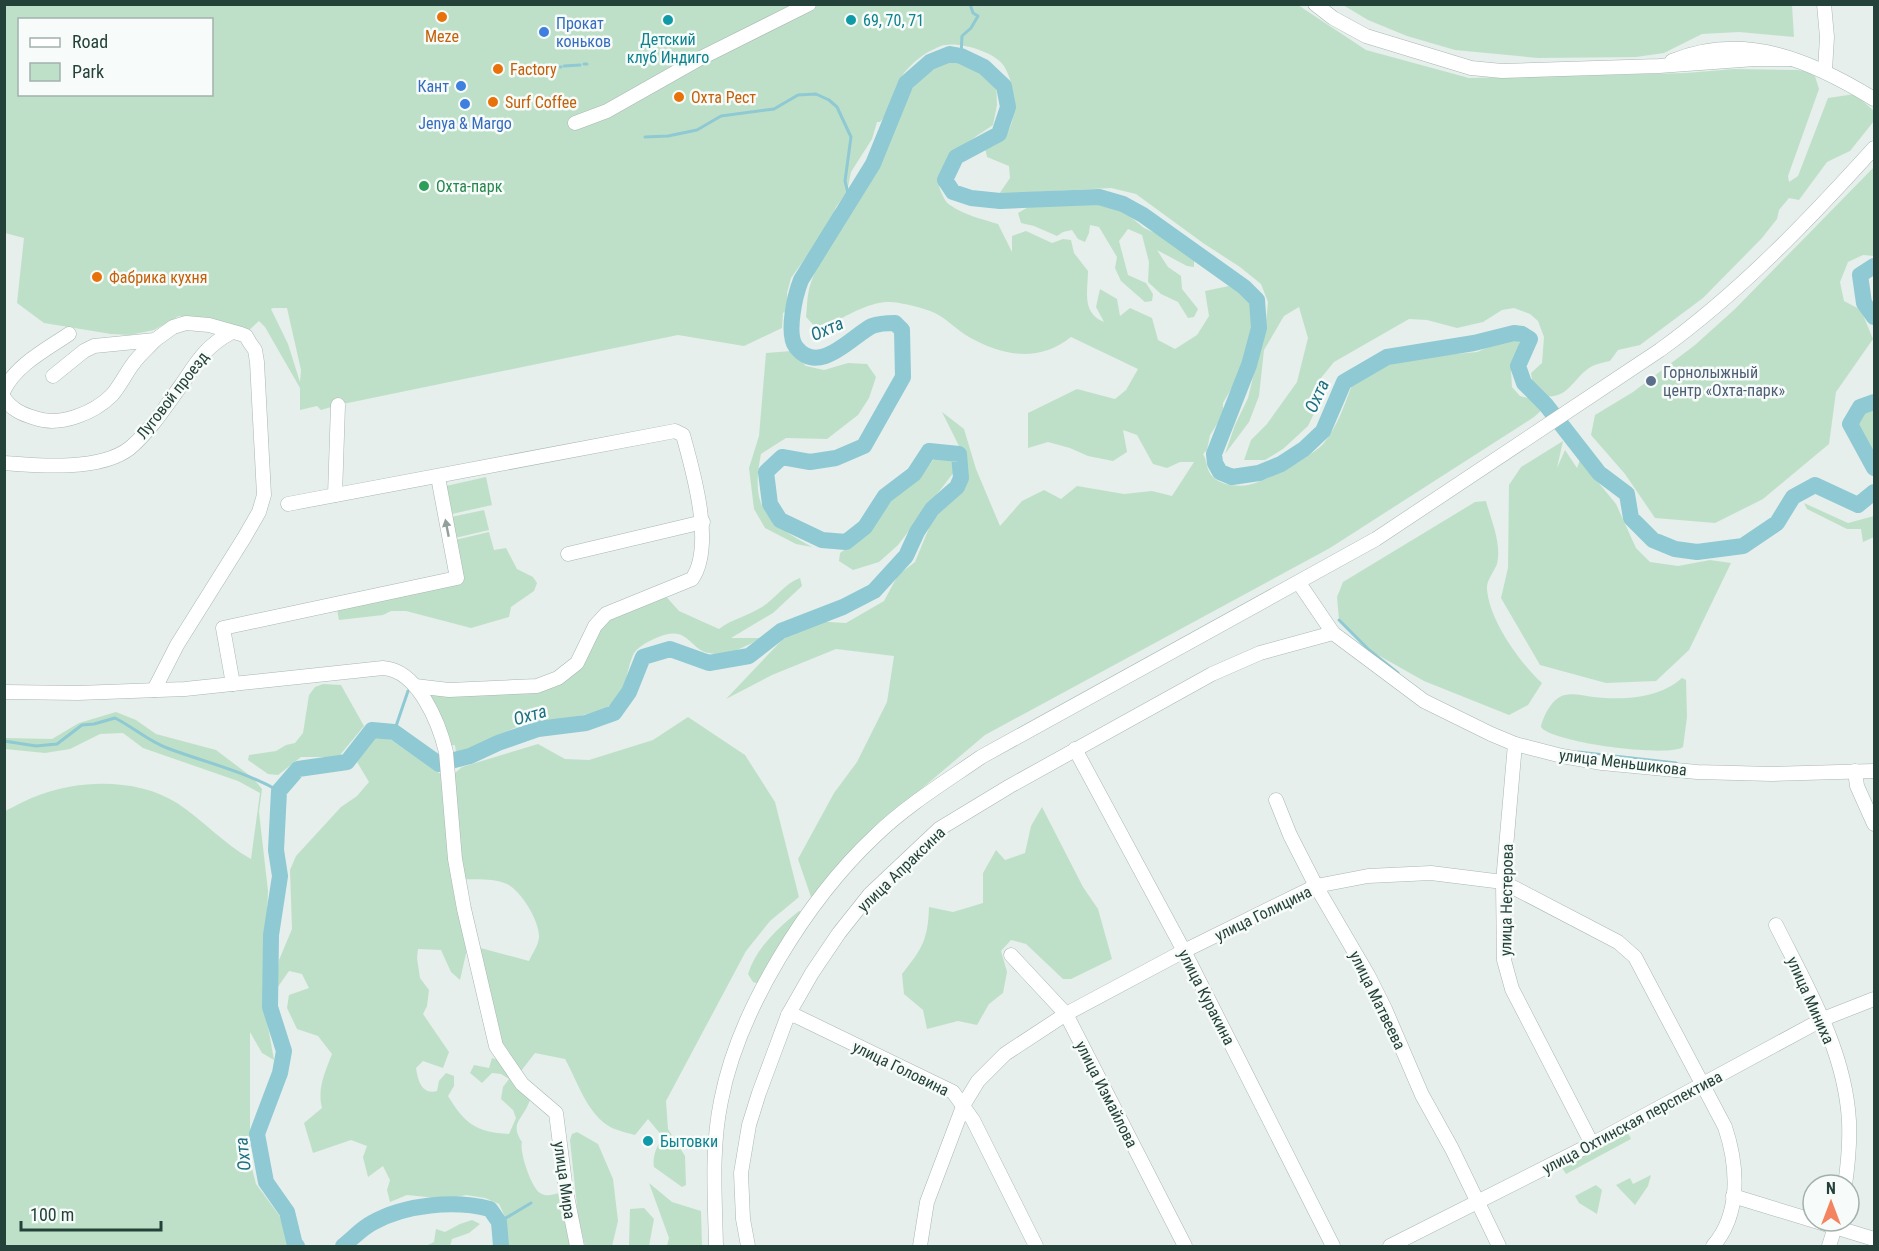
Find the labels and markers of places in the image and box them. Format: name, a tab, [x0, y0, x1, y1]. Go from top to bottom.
marker: Meze	[435, 10, 449, 24]
place label: 69, 70, 71	[863, 11, 924, 30]
marker: Детский клуб Индиго	[661, 13, 675, 27]
marker: 69, 70, 71	[844, 13, 858, 27]
place label: Прокат коньков	[556, 14, 611, 51]
marker: Прокат коньков	[537, 25, 551, 39]
place label: Meze	[425, 27, 459, 46]
place label: Детский клуб Индиго	[627, 30, 709, 67]
place label: Factory	[510, 60, 557, 79]
marker: Factory	[491, 62, 505, 76]
place label: Кант	[417, 77, 449, 96]
marker: Кант	[454, 79, 468, 93]
place label: Охта Рест	[691, 88, 756, 107]
marker: Охта Рест	[672, 90, 686, 104]
place label: Surf Coffee	[505, 93, 577, 112]
marker: Surf Coffee	[486, 95, 500, 109]
marker: Jenya & Margo	[458, 97, 472, 111]
place label: Jenya & Margo	[418, 114, 512, 133]
place label: Охта-парк	[436, 177, 503, 196]
marker: Охта-парк	[417, 179, 431, 193]
place label: Фабрика кухня	[109, 268, 207, 287]
marker: Фабрика кухня	[90, 270, 104, 284]
place label: Горнолыжный центр «Охта-парк»	[1663, 363, 1785, 400]
marker: Горнолыжный центр «Охта-парк»	[1644, 374, 1658, 388]
place label: Бытовки	[660, 1132, 718, 1151]
marker: Бытовки	[641, 1134, 655, 1148]

